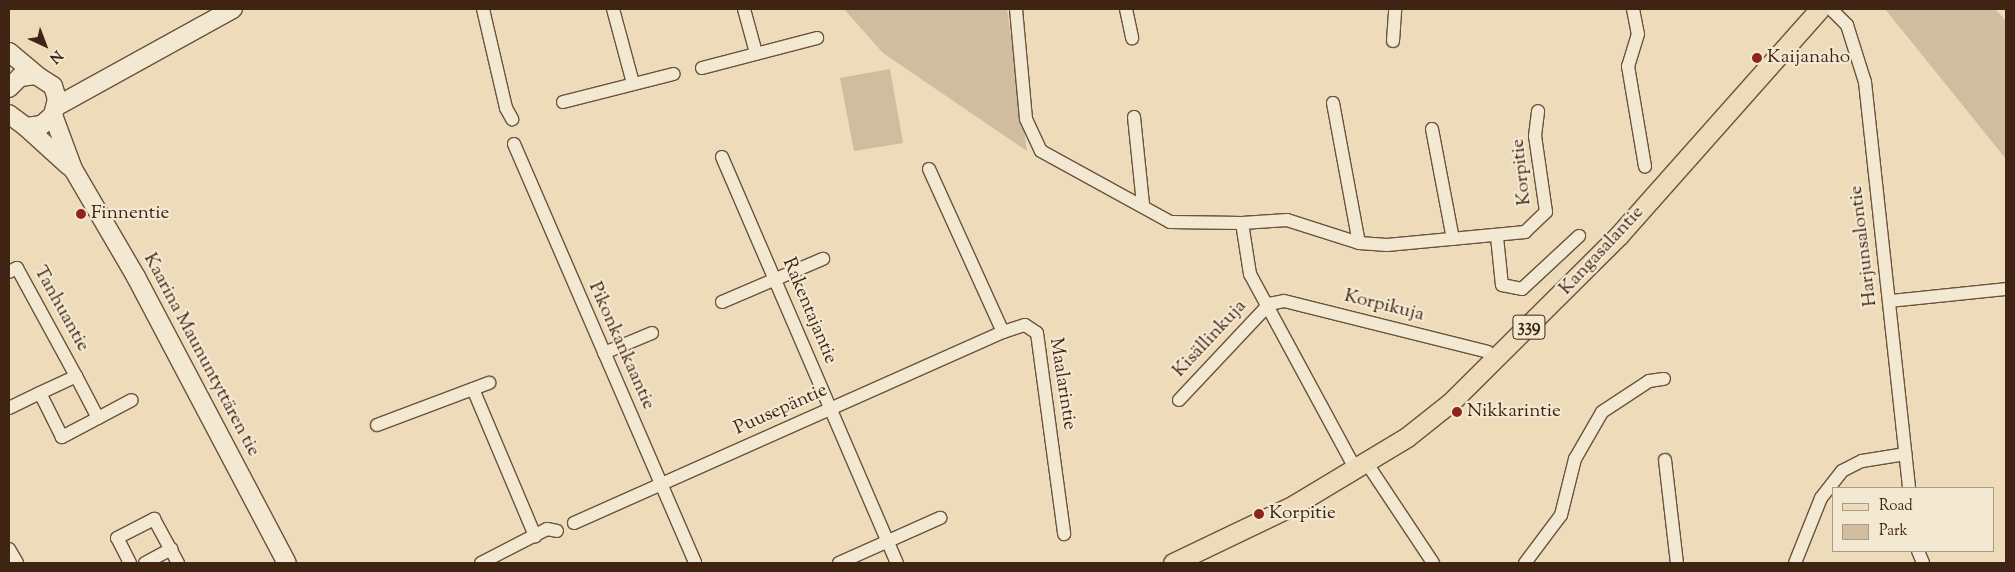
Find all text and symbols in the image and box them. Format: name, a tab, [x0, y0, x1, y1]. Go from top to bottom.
north arrow	[20, 20, 70, 70]
text: N	[44, 45, 66, 67]
place label: Kaijanaho	[1767, 47, 1850, 69]
marker: Kaijanaho	[1751, 52, 1763, 64]
street label: Korpitie	[1507, 138, 1537, 206]
street label: Harjunsalontie	[1845, 184, 1883, 308]
street label: Kangasalantie	[1555, 202, 1649, 300]
place label: Finnentie	[91, 203, 169, 225]
marker: Finnentie	[75, 208, 87, 220]
street label: Kaarina Maununtyttären tie	[138, 250, 264, 460]
street label: Rakentajantie	[776, 255, 842, 367]
street label: Tanhuantie	[28, 262, 94, 356]
street label: Pikonkankaantie	[583, 279, 659, 413]
street label: Korpikuja	[1342, 285, 1426, 327]
street label: Kisällinkuja	[1168, 296, 1252, 382]
road number: 339	[1512, 312, 1546, 342]
street label: Maalarintie	[1043, 336, 1081, 432]
street label: Puusepäntie	[731, 379, 831, 441]
place label: Nikkarintie	[1467, 401, 1561, 423]
marker: Nikkarintie	[1451, 406, 1463, 418]
legend	[1832, 487, 1995, 552]
text: Road	[1879, 496, 1913, 517]
place label: Korpitie	[1269, 503, 1336, 525]
marker: Korpitie	[1253, 508, 1265, 520]
text: Park	[1879, 521, 1908, 542]

